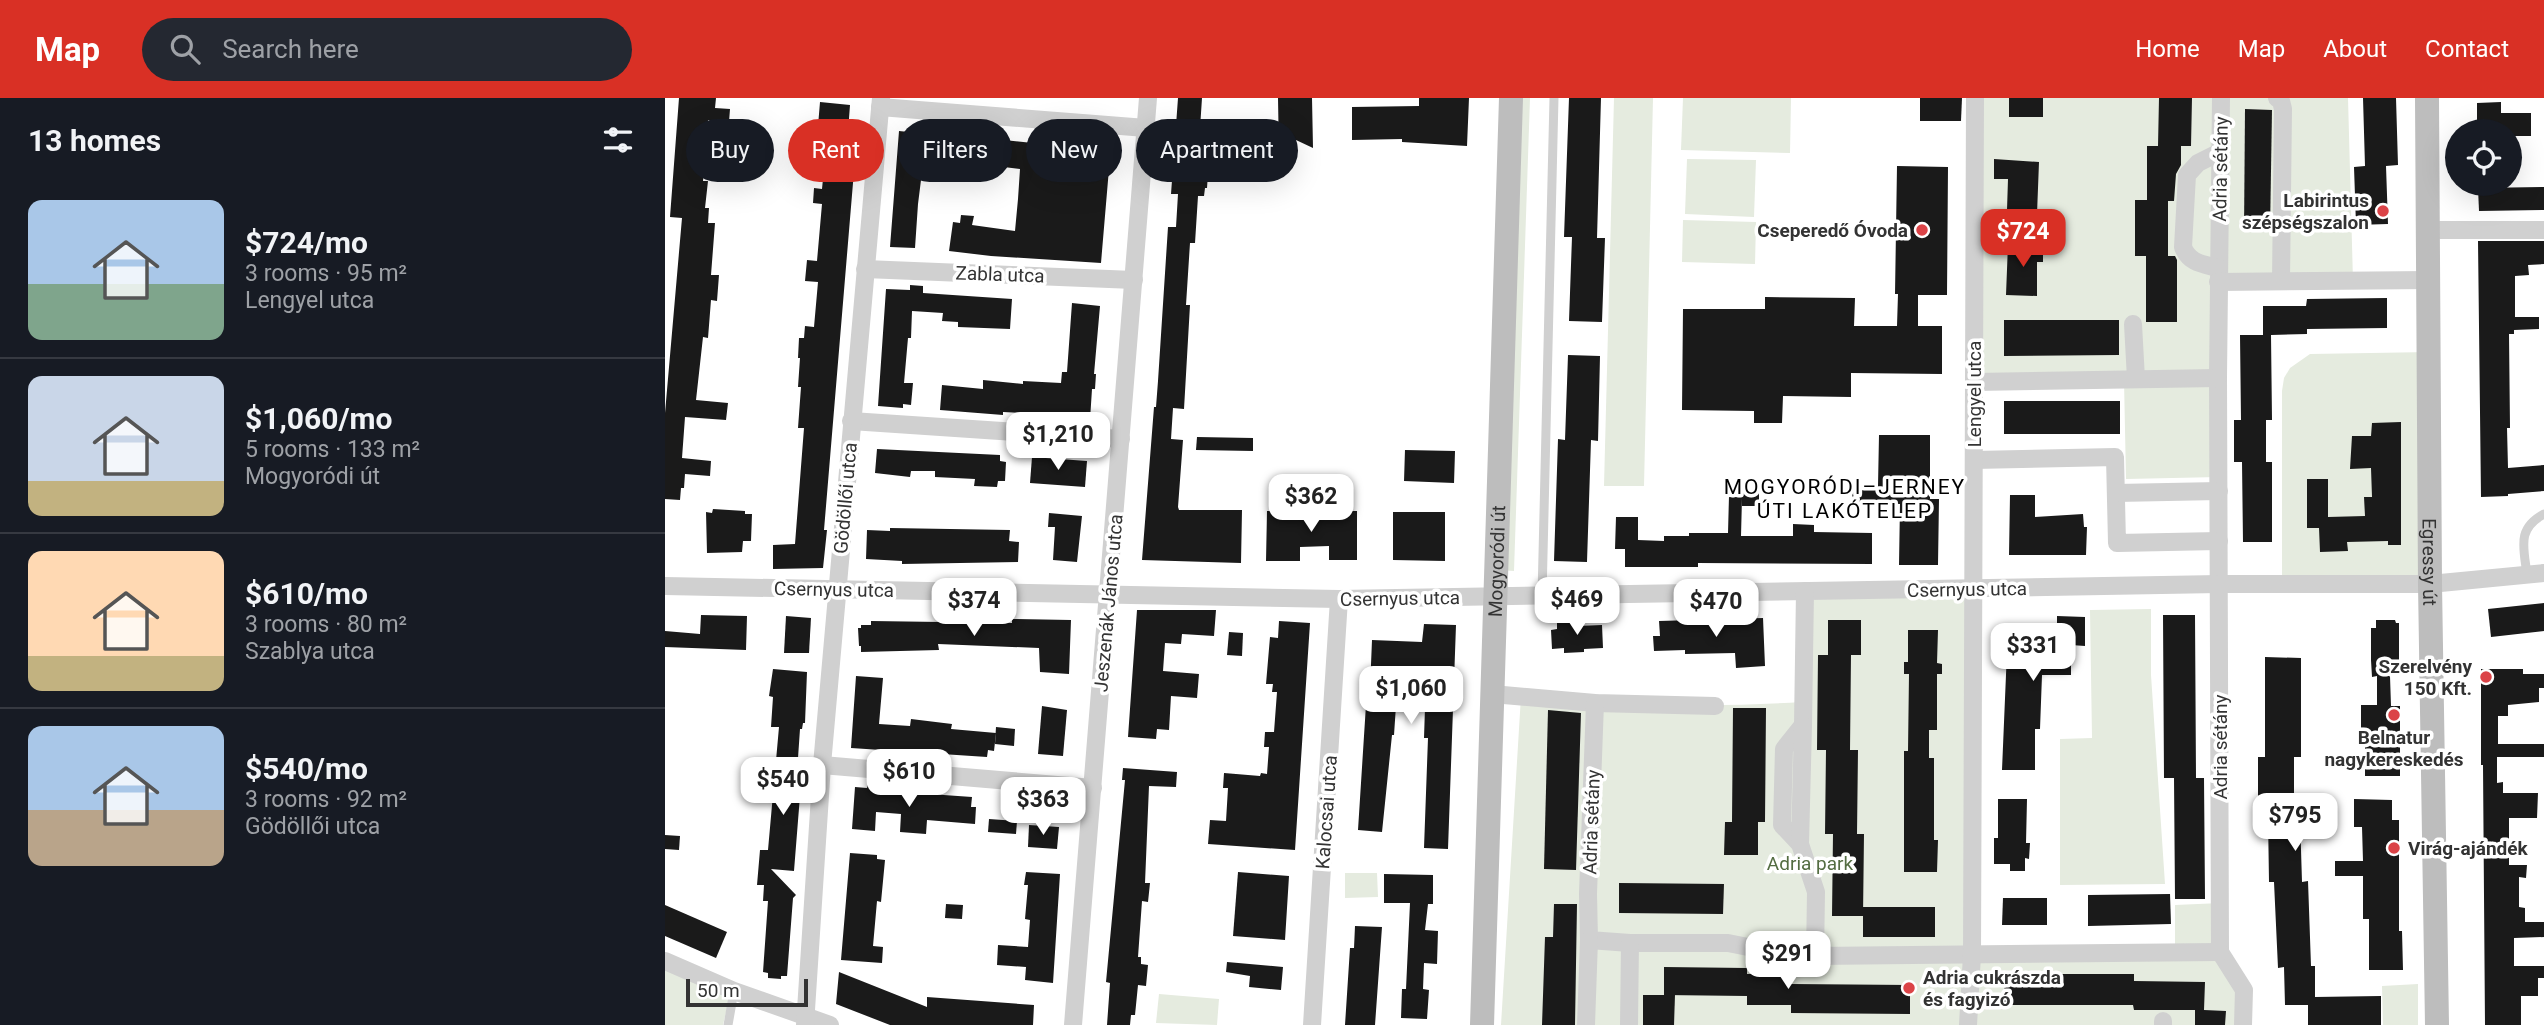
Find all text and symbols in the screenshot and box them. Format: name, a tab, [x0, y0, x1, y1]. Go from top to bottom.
search box	[142, 18, 632, 81]
text: Map	[35, 30, 100, 69]
icon: search	[166, 30, 204, 68]
text: Search here	[222, 34, 359, 64]
text: Home	[2135, 35, 2200, 63]
text: Map	[2238, 35, 2285, 63]
text: About	[2323, 35, 2387, 63]
text: Contact	[2425, 35, 2509, 63]
street label: Adria sétány	[2208, 116, 2233, 222]
chip: Buy	[686, 119, 774, 182]
chip: Rent	[788, 119, 884, 182]
chip: Filters	[898, 119, 1012, 182]
chip: New	[1026, 119, 1122, 182]
chip: Apartment	[1136, 119, 1298, 182]
map controls	[2445, 119, 2522, 196]
button: locate	[2445, 119, 2522, 196]
icon: filters	[599, 121, 637, 159]
text: 13 homes	[28, 123, 161, 158]
place label: Labirintus szépségszalon	[2242, 189, 2369, 234]
marker: Labirintus szépségszalon	[2375, 203, 2391, 219]
pin: $724	[1982, 209, 2064, 269]
text: $724	[1997, 218, 2049, 245]
place label: Cseperedő Óvoda	[1757, 219, 1908, 242]
marker: Cseperedő Óvoda	[1914, 222, 1930, 238]
text: $724/mo	[245, 225, 368, 260]
icon: home	[84, 228, 168, 312]
text: 3 rooms · 95 m²	[245, 260, 407, 287]
street label: Zabla utca	[955, 261, 1045, 288]
text: Lengyel utca	[245, 287, 374, 314]
street label: Lengyel utca	[1963, 341, 1986, 447]
text: $1,060/mo	[245, 401, 393, 436]
icon: home	[84, 404, 168, 488]
pin: $1,210	[1001, 412, 1115, 472]
text: $1,210	[1022, 421, 1094, 448]
text: 5 rooms · 133 m²	[245, 436, 420, 463]
street label: Gödöllői utca	[829, 441, 862, 555]
text: Mogyoródi út	[245, 463, 380, 490]
pin: $362	[1270, 474, 1352, 534]
district label: MOGYORÓDI–JERNEY ÚTI LAKÓTELEP	[1724, 475, 1966, 523]
text: $362	[1285, 483, 1337, 510]
street label: Mogyoródi út	[1484, 505, 1510, 617]
street label: Jeszenák János utca	[1089, 513, 1128, 693]
street label: Egressy út	[2418, 518, 2441, 606]
text: $610/mo	[245, 576, 368, 611]
street label: Csernyus utca	[774, 577, 894, 602]
street label: Csernyus utca	[1907, 577, 2027, 602]
pin: $374	[933, 578, 1015, 638]
pin: $469	[1536, 578, 1618, 637]
icon: home	[84, 579, 168, 663]
pin: $470	[1675, 580, 1757, 639]
street label: Csernyus utca	[1340, 586, 1460, 611]
text: $469	[1551, 586, 1603, 613]
text: $374	[948, 587, 1000, 614]
text: $470	[1690, 588, 1742, 615]
text: 3 rooms · 80 m²	[245, 611, 407, 638]
pin: $331	[1992, 624, 2074, 683]
text: $331	[2007, 632, 2059, 659]
text: Szablya utca	[245, 638, 375, 665]
place label: Szerelvény 150 Kft.	[2378, 655, 2472, 700]
pin: $1,060	[1354, 666, 1468, 726]
marker: Szerelvény 150 Kft.	[2478, 669, 2494, 685]
text: $1,060	[1375, 675, 1447, 702]
street label: Adria sétány	[2209, 694, 2232, 800]
marker: Belnatur nagykereskedés	[2386, 707, 2402, 723]
place label: Belnatur nagykereskedés	[2324, 726, 2464, 771]
pin: $610	[868, 750, 950, 809]
text: $540/mo	[245, 751, 368, 786]
icon: home	[84, 754, 168, 838]
street label: Kalocsai utca	[1311, 754, 1342, 870]
pin: $540	[742, 758, 824, 817]
text: $610	[883, 758, 935, 785]
text: $540	[757, 766, 809, 793]
street label: Adria sétány	[1578, 769, 1605, 875]
pin: $363	[1002, 778, 1084, 837]
text: 3 rooms · 92 m²	[245, 786, 407, 813]
text: $363	[1017, 786, 1069, 813]
pin: $795	[2254, 794, 2336, 853]
text: $795	[2269, 802, 2321, 829]
text: Gödöllői utca	[245, 813, 380, 840]
place label: Virág-ajándék	[2408, 837, 2528, 860]
marker: Virág-ajándék	[2386, 840, 2402, 856]
park label: Adria park	[1767, 852, 1854, 875]
pin: $291	[1747, 932, 1829, 991]
text: $291	[1762, 940, 1814, 967]
place label: Adria cukrászda és fagyizó	[1923, 966, 2061, 1011]
scale bar	[686, 976, 809, 1008]
text: 50 m	[697, 979, 740, 1002]
marker: Adria cukrászda és fagyizó	[1901, 980, 1917, 996]

